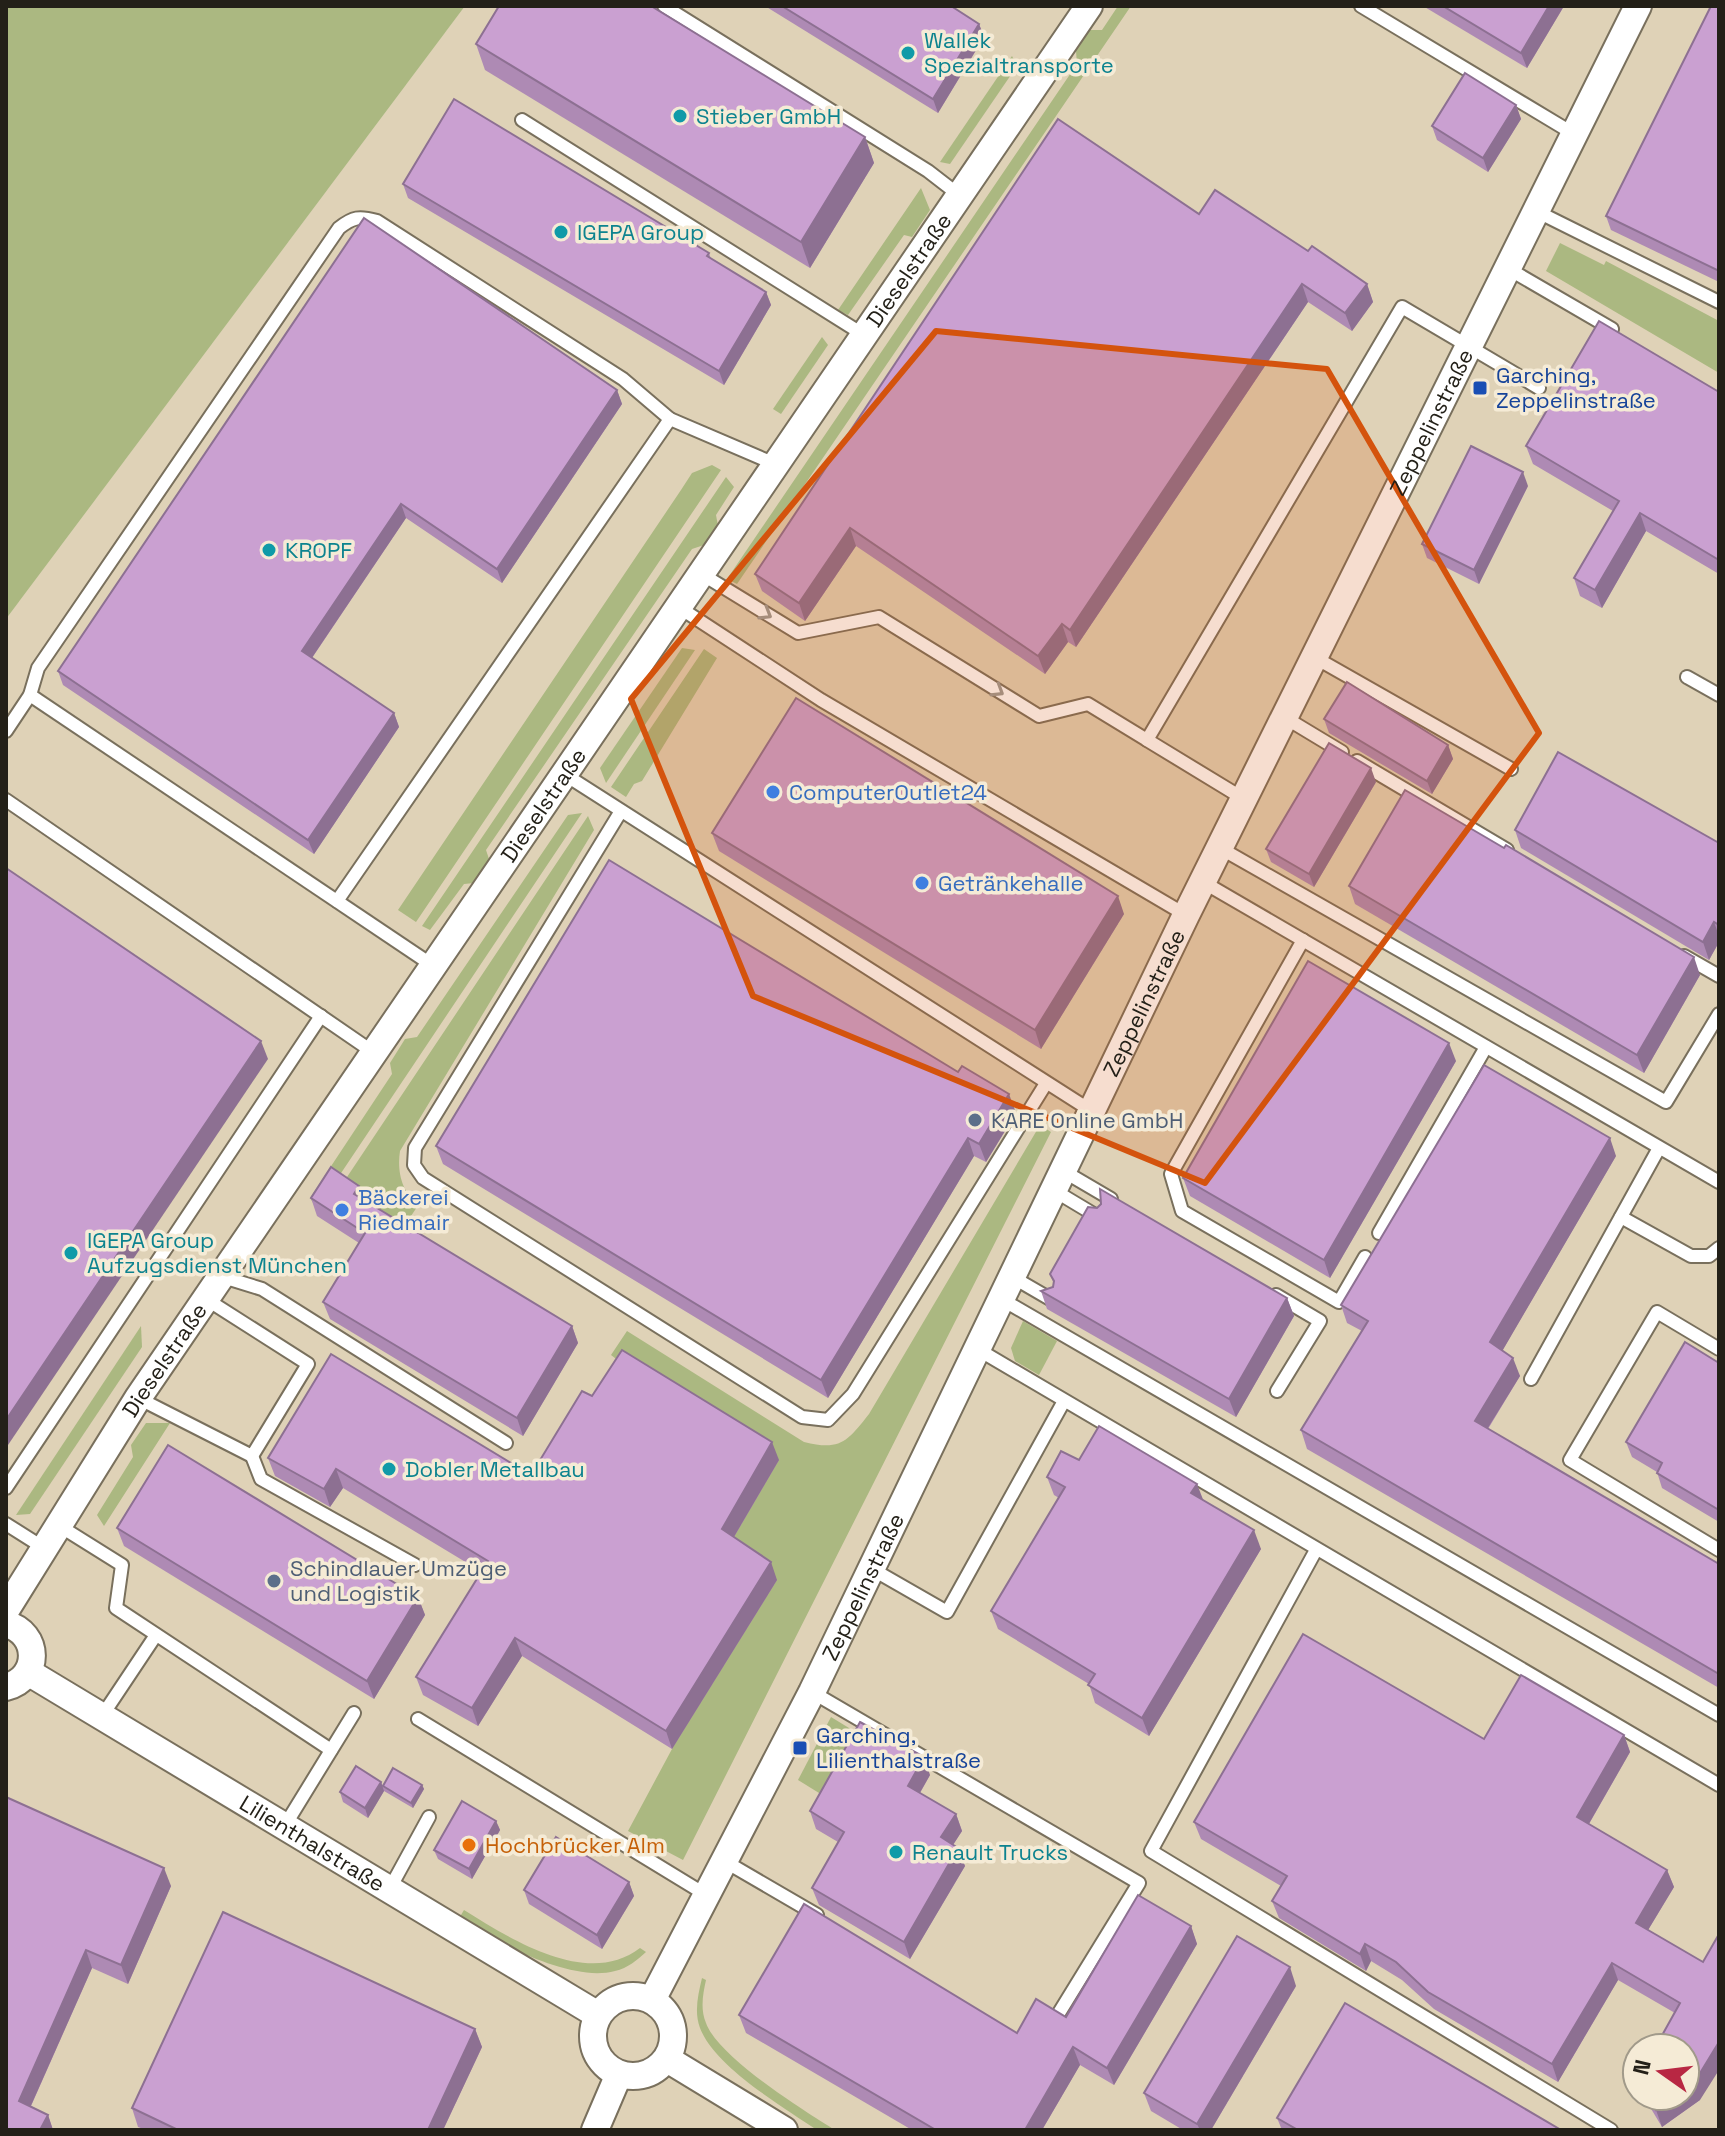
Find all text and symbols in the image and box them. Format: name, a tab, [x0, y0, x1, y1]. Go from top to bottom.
place label: Wallek Spezialtransporte	[924, 26, 1114, 79]
marker: Wallek Spezialtransporte	[899, 44, 917, 62]
place label: Stieber GmbH	[696, 102, 841, 130]
marker: Stieber GmbH	[671, 107, 689, 125]
street label: Dieselstraße	[860, 208, 958, 332]
place label: IGEPA Group	[577, 218, 704, 246]
marker: IGEPA Group	[552, 223, 570, 241]
street label: Zeppelinstraße	[1383, 344, 1479, 500]
place label: Garching, Zeppelinstraße	[1496, 361, 1656, 414]
marker: Garching, Zeppelinstraße	[1471, 379, 1489, 397]
place label: KROPF	[285, 536, 352, 564]
marker: KROPF	[260, 541, 278, 559]
one-way arrow	[757, 604, 772, 620]
one-way arrow	[990, 681, 1004, 696]
street label: Dieselstraße	[494, 743, 592, 867]
place label: ComputerOutlet24	[789, 778, 987, 806]
marker: ComputerOutlet24	[764, 783, 782, 801]
place label: Getränkehalle	[938, 869, 1084, 897]
marker: Getränkehalle	[913, 874, 931, 892]
street label: Zeppelinstraße	[1096, 925, 1191, 1081]
place label: KARE Online GmbH	[991, 1106, 1183, 1134]
marker: KARE Online GmbH	[966, 1111, 984, 1129]
place label: Bäckerei Riedmair	[358, 1183, 450, 1236]
marker: Bäckerei Riedmair	[333, 1201, 351, 1219]
place label: IGEPA Group Aufzugsdienst München	[87, 1226, 347, 1279]
marker: IGEPA Group Aufzugsdienst München	[62, 1244, 80, 1262]
street label: Dieselstraße	[116, 1297, 213, 1422]
place label: Dobler Metallbau	[405, 1455, 585, 1483]
marker: Dobler Metallbau	[380, 1460, 398, 1478]
street label: Zeppelinstraße	[815, 1509, 910, 1665]
place label: Schindlauer Umzüge und Logistik	[290, 1554, 507, 1607]
marker: Schindlauer Umzüge und Logistik	[265, 1572, 283, 1590]
place label: Garching, Lilienthalstraße	[816, 1721, 981, 1774]
marker: Garching, Lilienthalstraße	[791, 1739, 809, 1757]
street label: Lilienthalstraße	[235, 1789, 390, 1898]
place label: Hochbrücker Alm	[485, 1831, 665, 1859]
marker: Hochbrücker Alm	[460, 1836, 478, 1854]
place label: Renault Trucks	[912, 1838, 1068, 1866]
marker: Renault Trucks	[887, 1843, 905, 1861]
north arrow	[1621, 2032, 1701, 2112]
text: N	[1626, 2057, 1657, 2078]

